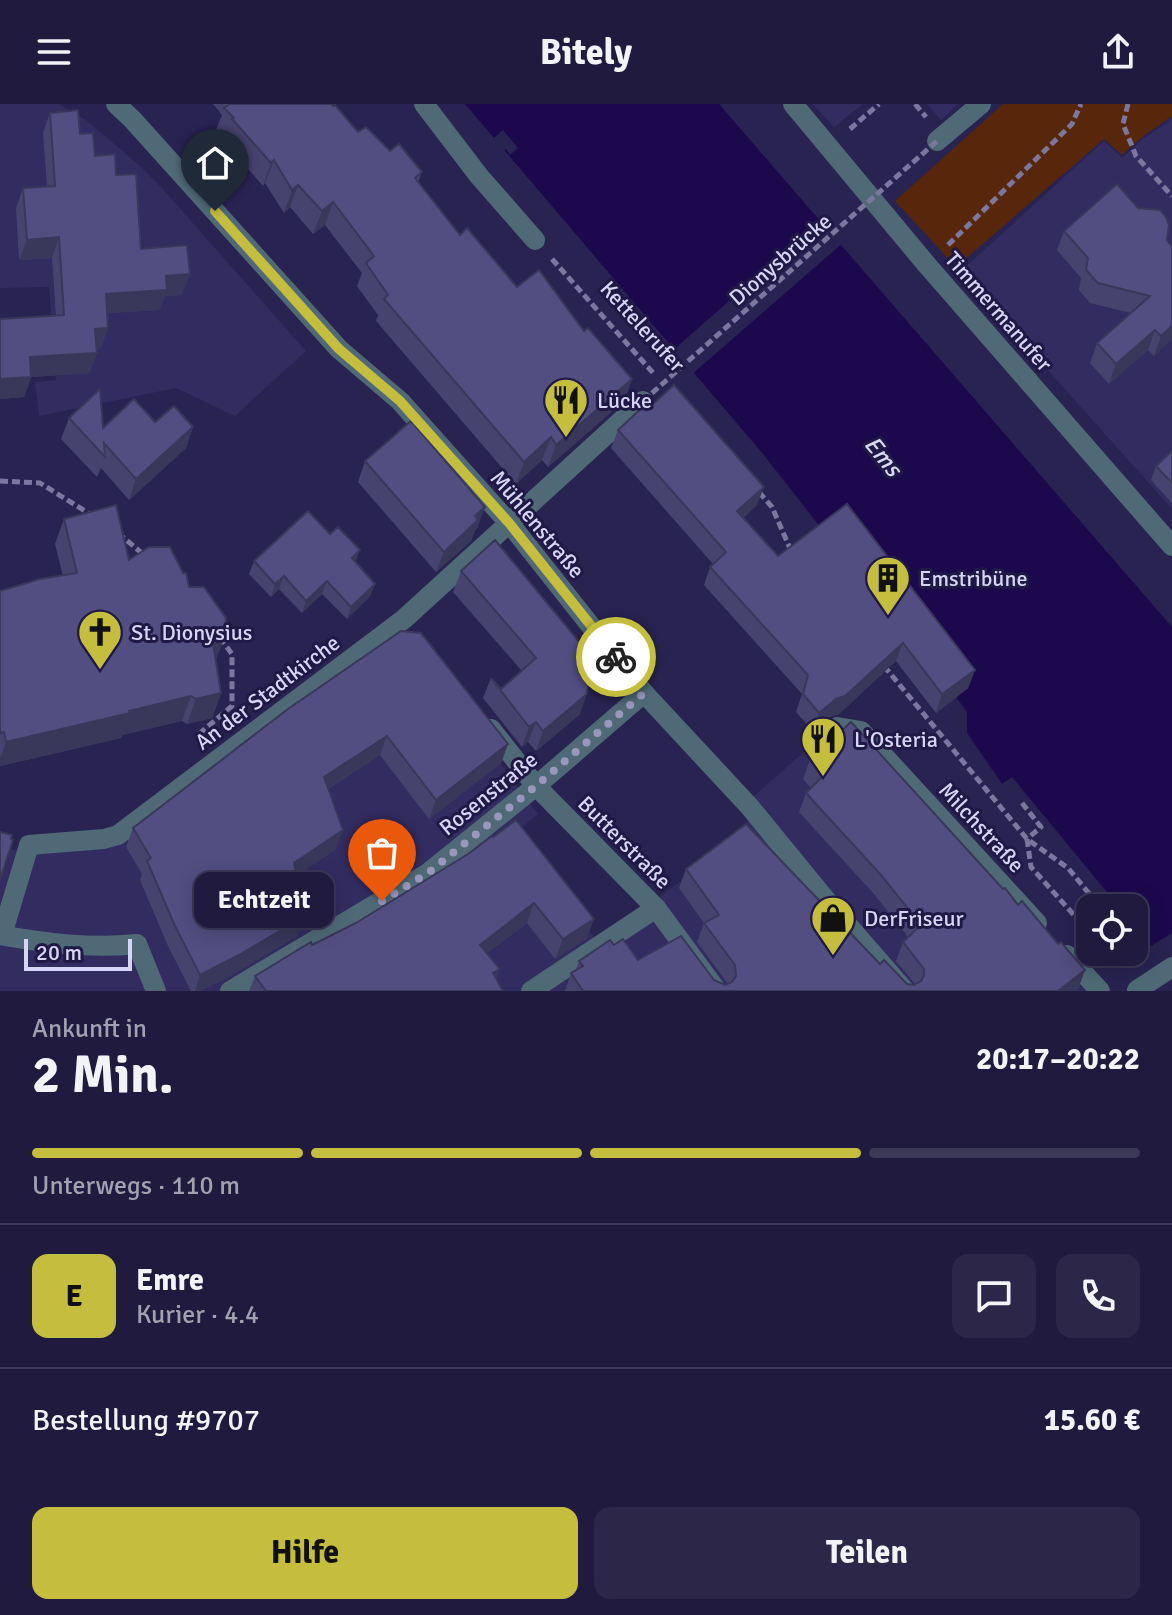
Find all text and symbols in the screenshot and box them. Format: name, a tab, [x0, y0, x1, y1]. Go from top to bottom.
icon: menu	[32, 30, 76, 74]
text: Bitely	[540, 30, 632, 75]
icon: share	[1096, 30, 1140, 74]
pin	[181, 129, 249, 211]
icon: home	[193, 141, 237, 185]
street label: Dionysbrücke	[724, 208, 837, 311]
street label: Timmermanufer	[939, 246, 1058, 377]
street label: Kettelerufer	[595, 275, 691, 378]
restaurant icon: Lücke	[542, 376, 590, 439]
place label: Lücke	[597, 387, 652, 414]
water label: Ems	[858, 430, 910, 484]
street label: Mühlenstraße	[485, 465, 590, 584]
building icon: Emstribüne	[864, 554, 912, 617]
place label: Emstribüne	[919, 565, 1027, 592]
church icon: St. Dionysius	[76, 608, 124, 671]
courier	[576, 617, 656, 697]
place label: St. Dionysius	[131, 619, 252, 646]
street label: An der Stadtkirche	[190, 629, 345, 756]
icon: bike	[594, 635, 638, 679]
restaurant icon: L'Osteria	[799, 715, 847, 778]
place label: L'Osteria	[854, 726, 938, 753]
street label: Rosenstraße	[434, 746, 543, 841]
street label: Milchstraße	[933, 777, 1030, 878]
street label: Butterstraße	[572, 790, 677, 895]
pin	[348, 819, 416, 901]
icon: bag	[360, 831, 404, 875]
callout: Echtzeit	[194, 873, 334, 929]
text: Echtzeit	[218, 884, 310, 916]
shop icon: DerFriseur	[809, 894, 857, 957]
map controls	[1076, 894, 1148, 966]
button: locate	[1076, 894, 1148, 966]
place label: DerFriseur	[864, 905, 964, 932]
scale bar	[24, 935, 132, 971]
text: 20 m	[36, 939, 82, 966]
text: Ankunft in	[32, 1013, 147, 1045]
text: 20:17–20:22	[976, 1041, 1140, 1078]
text: 2 Min.	[32, 1043, 174, 1107]
text: Unterwegs · 110 m	[32, 1170, 240, 1202]
button: chat	[952, 1254, 1036, 1338]
button: phone	[1056, 1254, 1140, 1338]
text: Emre	[136, 1262, 204, 1299]
text: E	[65, 1278, 83, 1315]
text: Kurier · 4.4	[136, 1299, 259, 1331]
text: Bestellung #9707	[32, 1402, 260, 1439]
text: 15.60 €	[1044, 1402, 1140, 1439]
button: Hilfe	[32, 1507, 578, 1599]
button: Teilen	[594, 1507, 1140, 1599]

